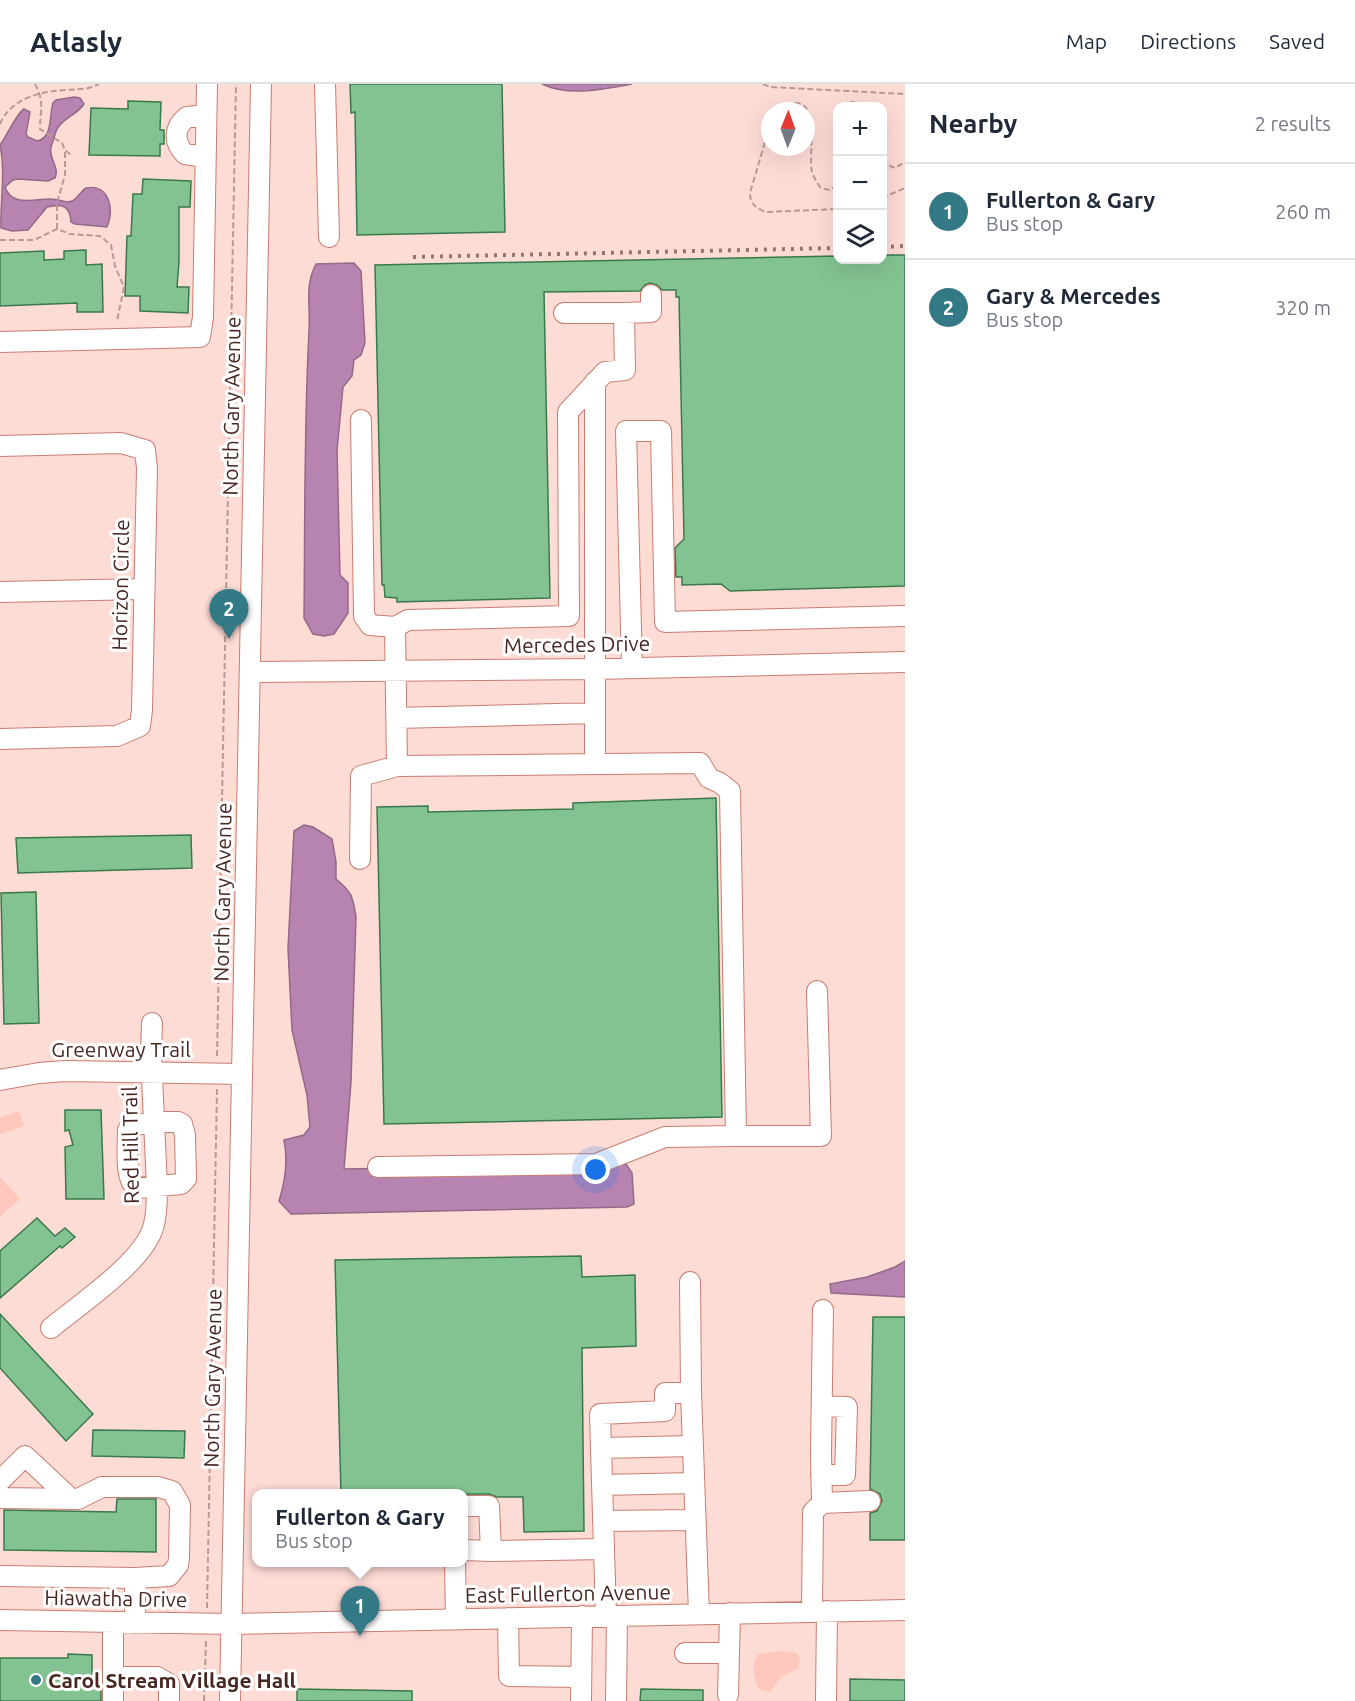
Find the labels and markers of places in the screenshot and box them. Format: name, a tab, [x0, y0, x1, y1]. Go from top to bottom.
pin: 2	[210, 590, 248, 639]
pin: 1	[340, 1586, 380, 1636]
place label: Carol Stream Village Hall	[48, 1668, 296, 1692]
marker: Carol Stream Village Hall	[29, 1673, 43, 1687]

